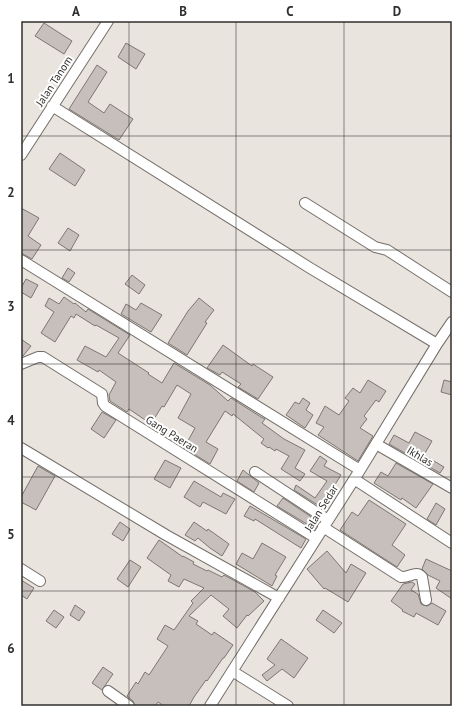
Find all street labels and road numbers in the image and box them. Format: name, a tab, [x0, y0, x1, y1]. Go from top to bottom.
street label: Jalan Tanom	[32, 53, 75, 110]
street label: Gang Paeran	[143, 412, 201, 456]
street label: Ikhlas	[404, 443, 436, 469]
street label: Jalan Sedar	[301, 482, 341, 535]

